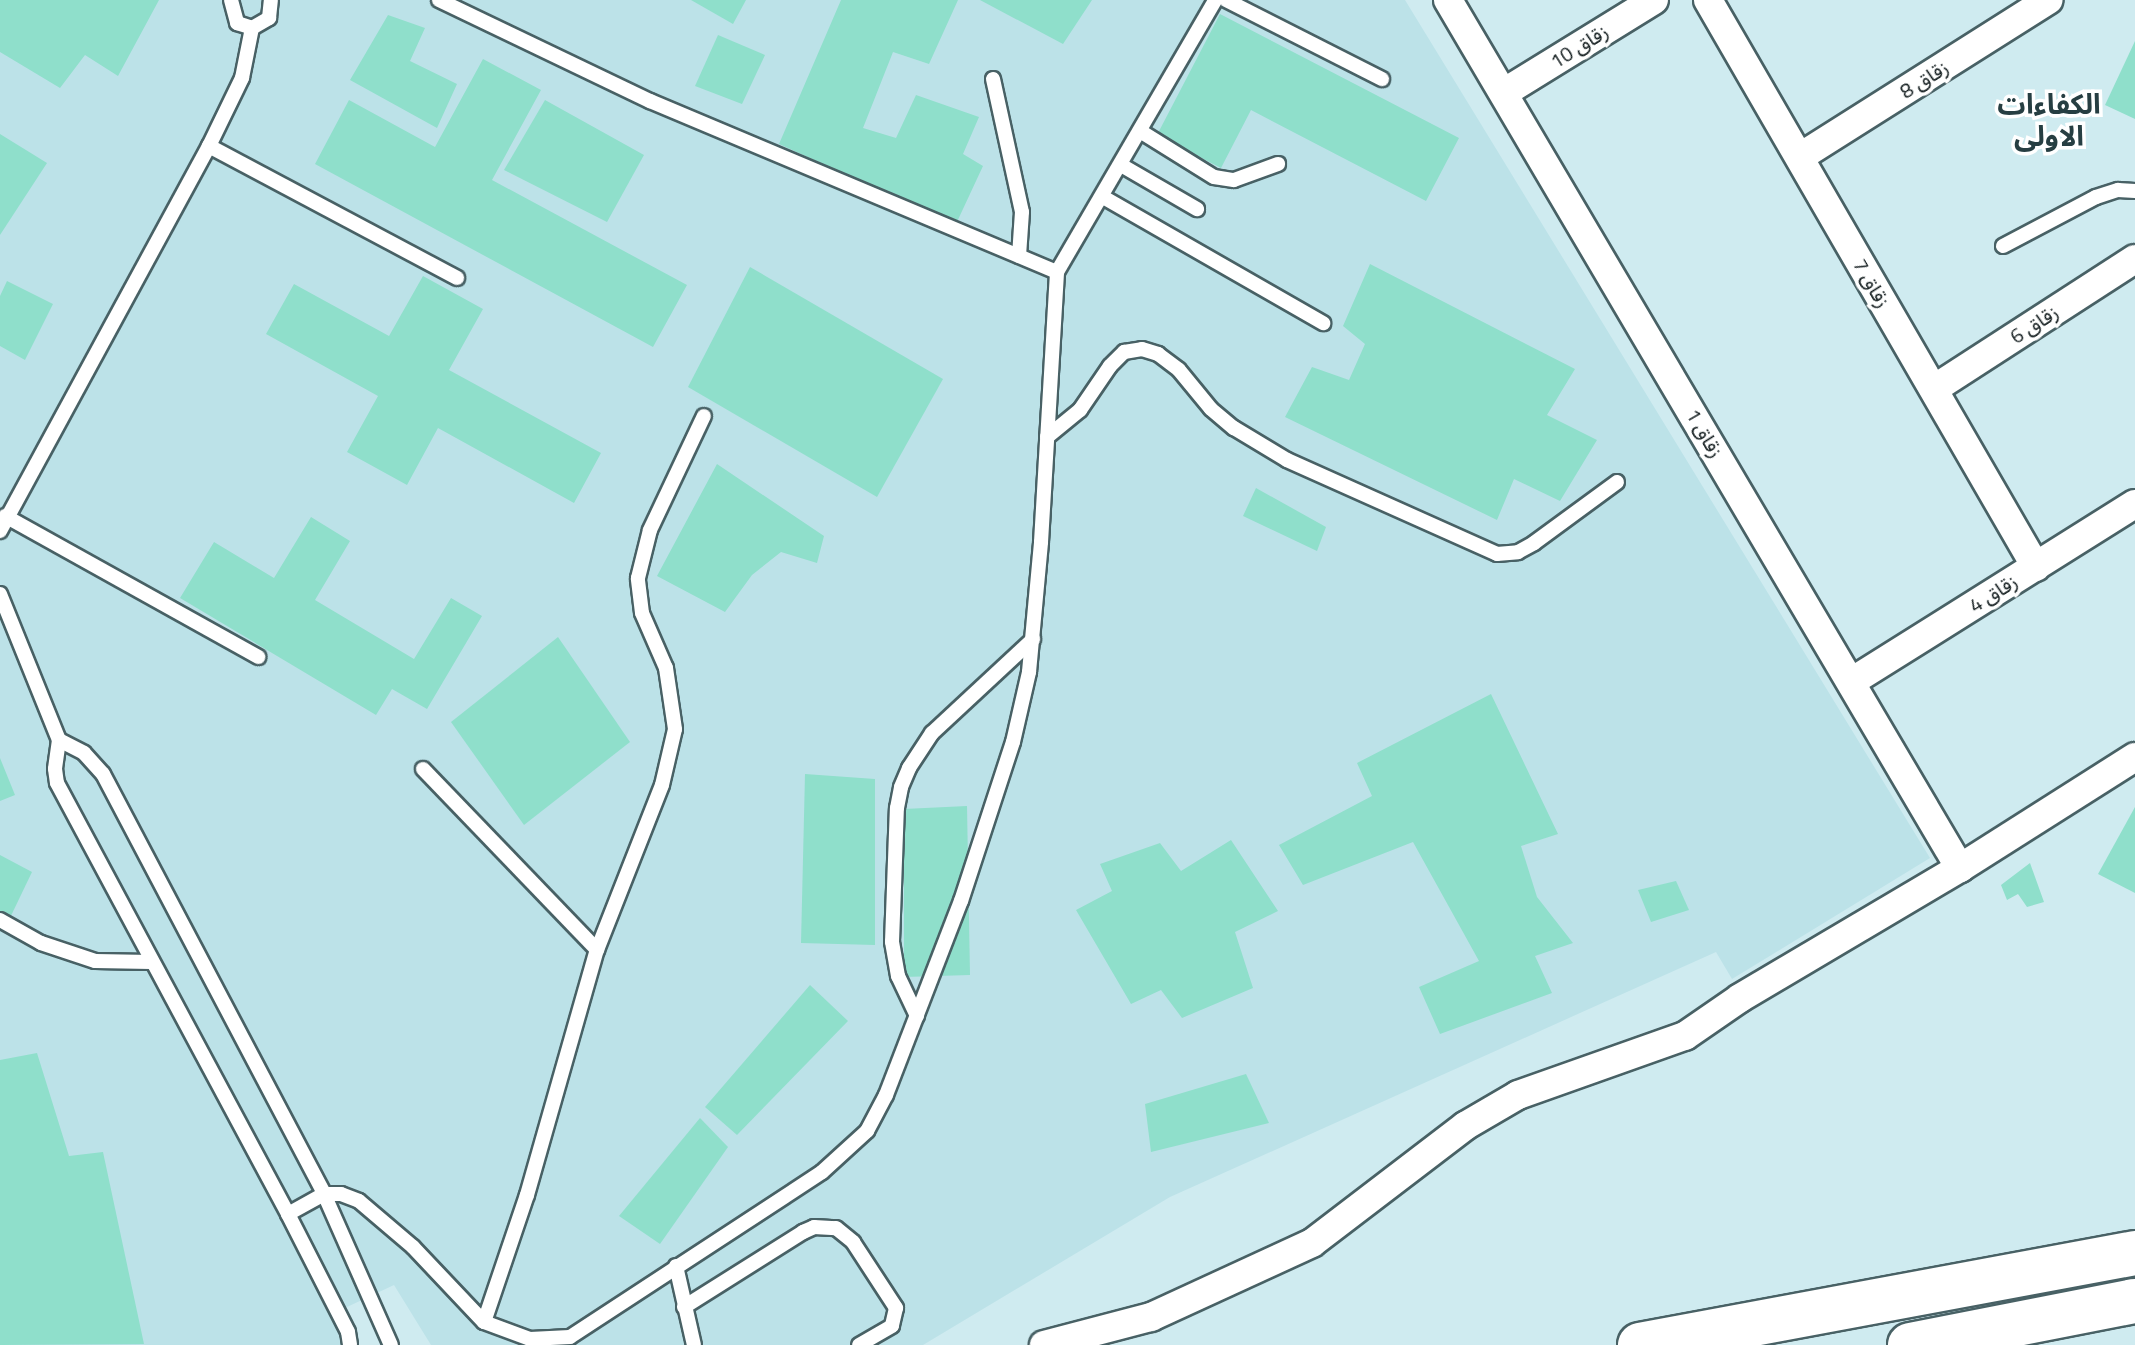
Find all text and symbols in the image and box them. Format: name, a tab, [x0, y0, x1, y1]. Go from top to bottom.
street label: زقاق 10	[1546, 19, 1612, 73]
street label: زقاق 8	[1895, 55, 1953, 103]
district label: الكفاءات الاولى	[1997, 87, 2101, 153]
street label: زقاق 7	[1848, 254, 1896, 312]
street label: زقاق 6	[2005, 300, 2063, 348]
street label: زقاق 1	[1681, 404, 1729, 462]
street label: زقاق 4	[1964, 569, 2022, 617]

